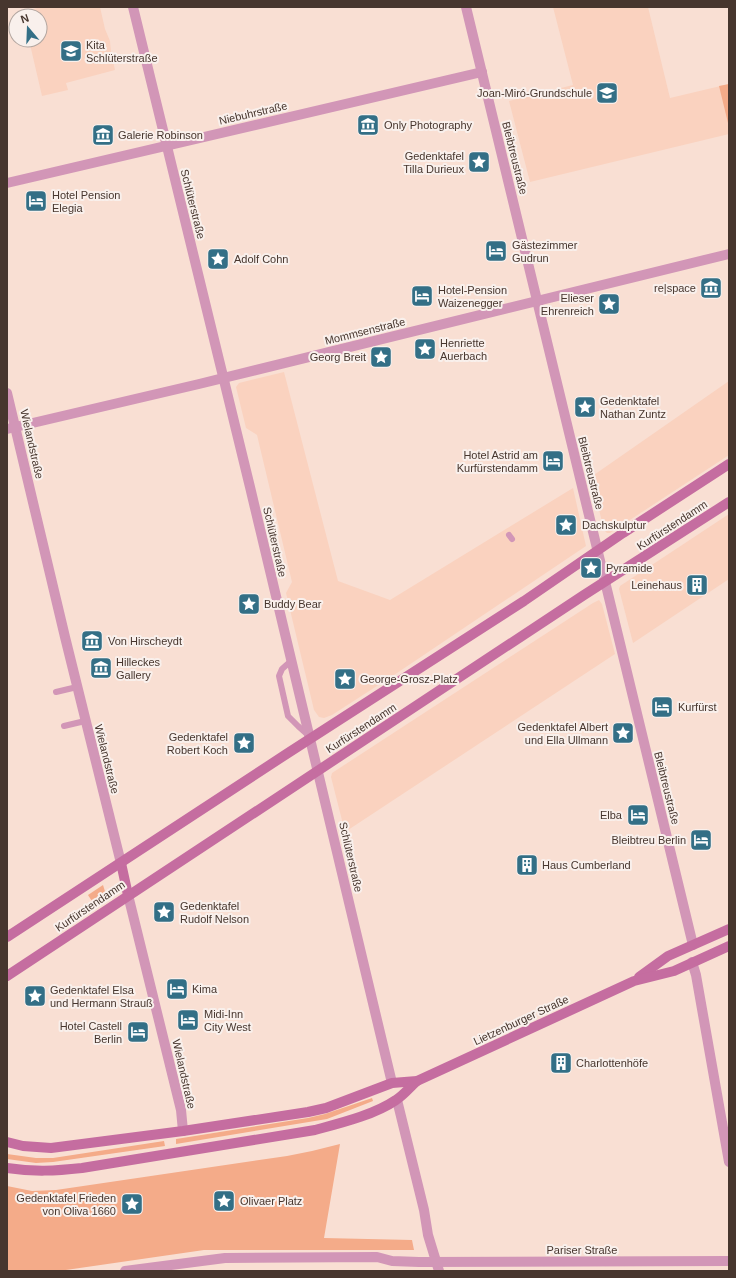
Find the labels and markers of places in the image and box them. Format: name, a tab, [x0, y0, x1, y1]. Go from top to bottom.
school or university icon: Kita Schlüterstraße	[58, 38, 84, 64]
place label: Kita Schlüterstraße	[86, 39, 158, 64]
school or university icon: Joan-Miró-Grundschule	[594, 80, 620, 106]
place label: Joan-Miró-Grundschule	[477, 87, 592, 99]
museum icon: Only Photography	[355, 112, 381, 138]
place label: Only Photography	[384, 119, 473, 131]
museum icon: Galerie Robinson	[90, 122, 116, 148]
place label: Galerie Robinson	[118, 129, 203, 141]
place icon: Gedenktafel Tilla Durieux	[466, 149, 492, 175]
place label: Gedenktafel Tilla Durieux	[403, 150, 464, 175]
hotel icon: Hotel Pension Elegia	[23, 188, 49, 214]
place label: Hotel Pension Elegia	[52, 189, 121, 214]
hotel icon: Gästezimmer Gudrun	[483, 238, 509, 264]
place label: Gästezimmer Gudrun	[512, 239, 578, 264]
place icon: Adolf Cohn	[205, 246, 231, 272]
place label: Adolf Cohn	[234, 253, 288, 265]
museum icon: re|space	[698, 275, 724, 301]
place label: re|space	[654, 282, 696, 294]
hotel icon: Hotel-Pension Waizenegger	[409, 283, 435, 309]
place label: Hotel-Pension Waizenegger	[438, 284, 507, 309]
place icon: Elieser Ehrenreich	[596, 291, 622, 317]
place label: Elieser Ehrenreich	[541, 292, 594, 317]
place icon: Henriette Auerbach	[412, 336, 438, 362]
place label: Henriette Auerbach	[440, 337, 487, 362]
place icon: Georg Breit	[368, 344, 394, 370]
place label: Georg Breit	[310, 351, 366, 363]
place icon: Gedenktafel Nathan Zuntz	[572, 394, 598, 420]
place label: Gedenktafel Nathan Zuntz	[600, 395, 666, 420]
hotel icon: Hotel Astrid am Kurfürstendamm	[540, 448, 566, 474]
place label: Hotel Astrid am Kurfürstendamm	[457, 449, 538, 474]
place icon: Dachskulptur	[553, 512, 579, 538]
place label: Dachskulptur	[582, 519, 647, 531]
place icon: Pyramide	[578, 555, 604, 581]
place label: Pyramide	[606, 562, 652, 574]
building icon: Leinehaus	[684, 572, 710, 598]
place label: Leinehaus	[631, 579, 682, 591]
place icon: Buddy Bear	[236, 591, 262, 617]
place label: Buddy Bear	[264, 598, 322, 610]
museum icon: Von Hirscheydt	[79, 628, 105, 654]
place label: Von Hirscheydt	[108, 635, 182, 647]
museum icon: Hilleckes Gallery	[88, 655, 114, 681]
place label: Hilleckes Gallery	[116, 656, 161, 681]
place icon: George-Grosz-Platz	[332, 666, 358, 692]
place label: George-Grosz-Platz	[360, 673, 458, 685]
hotel icon: Kurfürst	[649, 694, 675, 720]
place label: Kurfürst	[678, 701, 717, 713]
place icon: Gedenktafel Albert und Ella Ullmann	[610, 720, 636, 746]
place label: Gedenktafel Albert und Ella Ullmann	[517, 721, 608, 746]
place icon: Gedenktafel Robert Koch	[231, 730, 257, 756]
place label: Gedenktafel Robert Koch	[167, 731, 228, 756]
hotel icon: Elba	[625, 802, 651, 828]
place label: Elba	[600, 809, 623, 821]
hotel icon: Bleibtreu Berlin	[688, 827, 714, 853]
place label: Bleibtreu Berlin	[611, 834, 686, 846]
building icon: Haus Cumberland	[514, 852, 540, 878]
place label: Haus Cumberland	[542, 859, 631, 871]
place icon: Gedenktafel Rudolf Nelson	[151, 899, 177, 925]
place label: Gedenktafel Rudolf Nelson	[180, 900, 249, 925]
hotel icon: Kima	[164, 976, 190, 1002]
place icon: Gedenktafel Elsa und Hermann Strauß	[22, 983, 48, 1009]
place label: Kima	[192, 983, 218, 995]
place label: Gedenktafel Elsa und Hermann Strauß	[50, 984, 153, 1009]
hotel icon: Midi-Inn City West	[175, 1007, 201, 1033]
place label: Midi-Inn City West	[204, 1008, 251, 1033]
hotel icon: Hotel Castell Berlin	[125, 1019, 151, 1045]
place label: Hotel Castell Berlin	[60, 1020, 122, 1045]
building icon: Charlottenhöfe	[548, 1050, 574, 1076]
place label: Charlottenhöfe	[576, 1057, 648, 1069]
place icon: Olivaer Platz	[211, 1188, 237, 1214]
place icon: Gedenktafel Frieden von Oliva 1660	[119, 1191, 145, 1217]
place label: Gedenktafel Frieden von Oliva 1660	[16, 1192, 116, 1217]
place label: Olivaer Platz	[240, 1195, 302, 1207]

